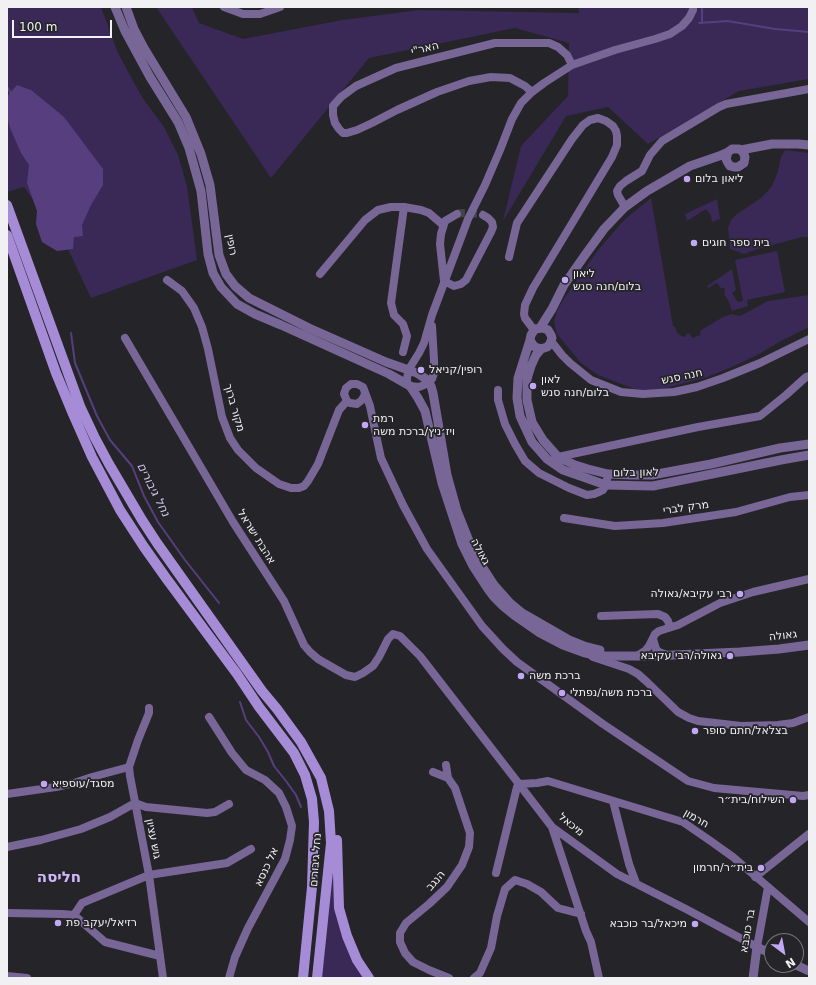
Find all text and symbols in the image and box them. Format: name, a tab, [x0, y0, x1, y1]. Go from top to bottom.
scale bar	[14, 12, 114, 38]
text: 100 m	[19, 20, 57, 34]
street label: האר"י	[410, 39, 440, 59]
place label: ליאון בלום	[695, 172, 743, 186]
marker: ליאון בלום	[682, 174, 692, 184]
street label: רופין	[222, 233, 240, 257]
place label: בית ספר חוגים	[702, 236, 770, 250]
marker: בית ספר חוגים	[689, 238, 699, 248]
place label: ליאון בלום/חנה סנש	[573, 267, 641, 293]
marker: ליאון בלום/חנה סנש	[560, 275, 570, 285]
place label: רופין/קניאל	[429, 363, 483, 377]
marker: רופין/קניאל	[416, 365, 426, 375]
street label: חנה סנש	[660, 366, 704, 388]
place label: לאון בלום/חנה סנש	[541, 373, 609, 399]
marker: לאון בלום/חנה סנש	[528, 381, 538, 391]
street label: מקור ברוך	[221, 382, 247, 434]
place label: רמת ויז׳ניץ/ברכת משה	[373, 412, 455, 438]
marker: רמת ויז׳ניץ/ברכת משה	[360, 420, 370, 430]
water label: נחל גיבורים	[133, 461, 173, 519]
street label: לאון בלום	[613, 466, 659, 480]
street label: מרק לברי	[662, 498, 710, 518]
street label: אהבת ישראל	[234, 507, 278, 567]
street label: גאולה	[468, 536, 492, 568]
place label: רבי עקיבא/גאולה	[651, 587, 732, 601]
marker: רבי עקיבא/גאולה	[735, 589, 745, 599]
street label: גאולה	[768, 628, 798, 644]
place label: גאולה/רבי עקיבא	[641, 649, 722, 663]
marker: גאולה/רבי עקיבא	[725, 651, 735, 661]
place label: ברכת משה	[529, 669, 581, 683]
marker: ברכת משה	[516, 671, 526, 681]
place label: ברכת משה/נפתלי	[570, 686, 652, 700]
marker: ברכת משה/נפתלי	[557, 688, 567, 698]
place label: בצלאל/חתם סופר	[703, 724, 788, 738]
marker: בצלאל/חתם סופר	[690, 726, 700, 736]
place label: מסגד/עוספיא	[52, 777, 115, 791]
marker: מסגד/עוספיא	[39, 779, 49, 789]
place label: השילוח/בית״ר	[718, 793, 785, 807]
marker: השילוח/בית״ר	[788, 795, 798, 805]
street label: חרמון	[681, 807, 711, 831]
street label: מיכאל	[555, 811, 587, 839]
street label: גוש עציון	[143, 818, 163, 860]
street label: נחל גיבורים	[308, 833, 324, 887]
street label: אל כנסא	[252, 845, 282, 889]
place label: בית״ר/חרמון	[693, 861, 753, 875]
marker: בית״ר/חרמון	[756, 863, 766, 873]
street label: הנגב	[424, 868, 448, 894]
district label: חליסה	[37, 869, 81, 887]
street label: בר כוכבא	[738, 908, 758, 954]
place label: רזיאל/יעקב פת	[66, 916, 137, 930]
place label: מיכאל/בר כוכבא	[610, 917, 687, 931]
marker: רזיאל/יעקב פת	[53, 918, 63, 928]
marker: מיכאל/בר כוכבא	[690, 919, 700, 929]
north arrow	[764, 933, 804, 973]
text: N	[783, 955, 797, 971]

